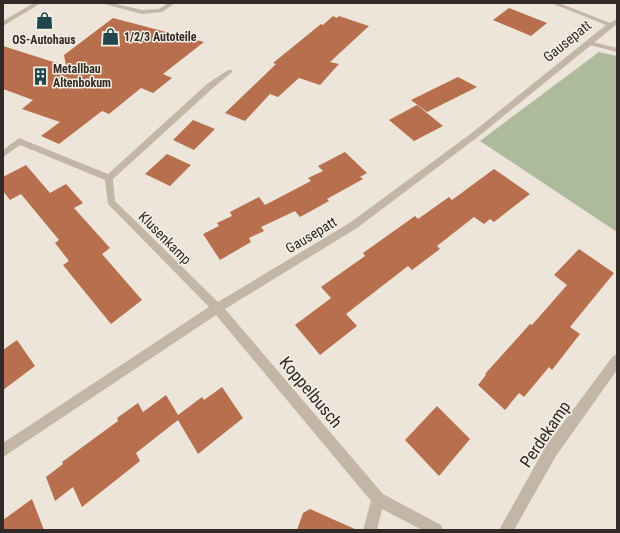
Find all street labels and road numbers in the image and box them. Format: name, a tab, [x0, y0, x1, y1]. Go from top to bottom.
street label: Gausepatt	[540, 17, 594, 65]
street label: Klusenkamp	[135, 208, 195, 268]
street label: Gausepatt	[283, 214, 339, 256]
street label: Koppelbusch	[275, 352, 347, 432]
street label: Perdekamp	[516, 397, 574, 471]

